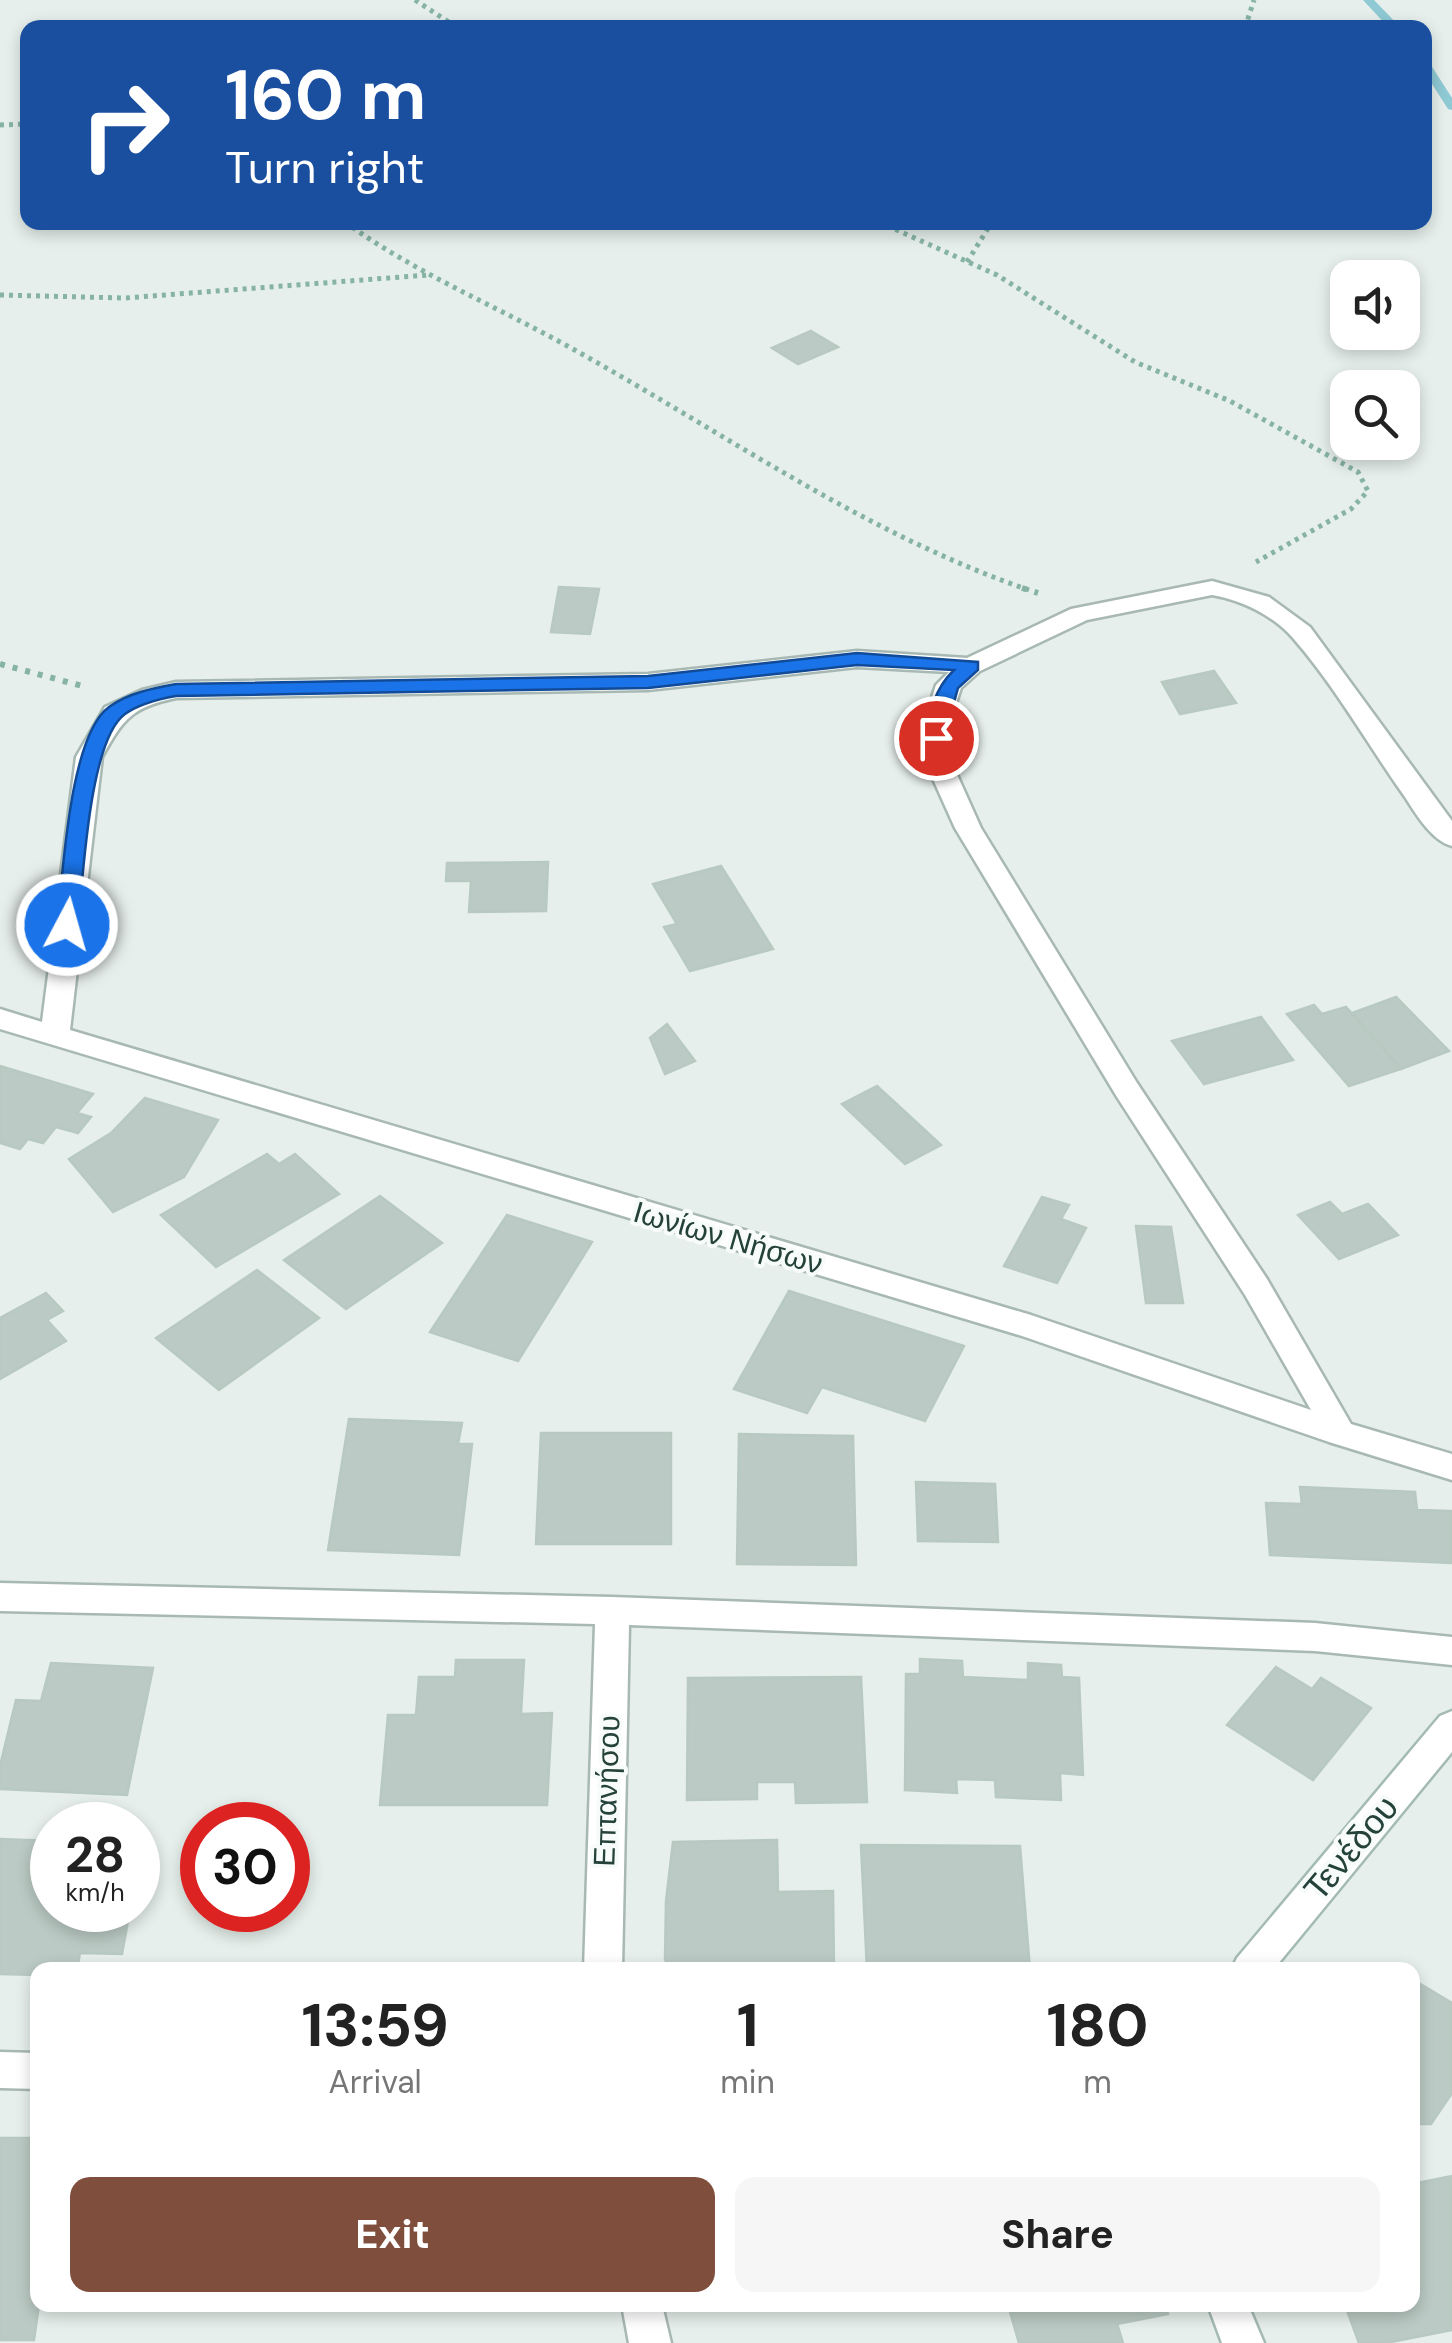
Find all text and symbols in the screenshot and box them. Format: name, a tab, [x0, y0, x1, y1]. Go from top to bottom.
text: 160 m	[225, 50, 426, 141]
icon: right	[60, 60, 190, 190]
text: Turn right	[225, 138, 424, 197]
map controls	[1330, 260, 1420, 460]
button: sound	[1330, 260, 1420, 350]
button: search	[1330, 370, 1420, 460]
pin	[894, 696, 979, 781]
icon: arrive	[909, 711, 964, 766]
position arrow	[15, 873, 119, 977]
street label: Ιωνίων Νήσων	[629, 1192, 827, 1283]
street label: Επτανήσου	[584, 1715, 629, 1867]
street label: Τενέδου	[1293, 1786, 1409, 1910]
speed limit sign: 30	[180, 1802, 310, 1932]
text: 28	[65, 1822, 125, 1888]
text: km/h	[65, 1876, 125, 1909]
text: 13:59	[302, 1986, 449, 2065]
text: 1	[737, 1986, 759, 2065]
text: 180	[1046, 1986, 1148, 2065]
text: Arrival	[329, 2061, 422, 2103]
text: min	[720, 2061, 775, 2103]
text: m	[1083, 2061, 1112, 2103]
button: Exit	[70, 2177, 715, 2292]
button: Share	[735, 2177, 1380, 2292]

